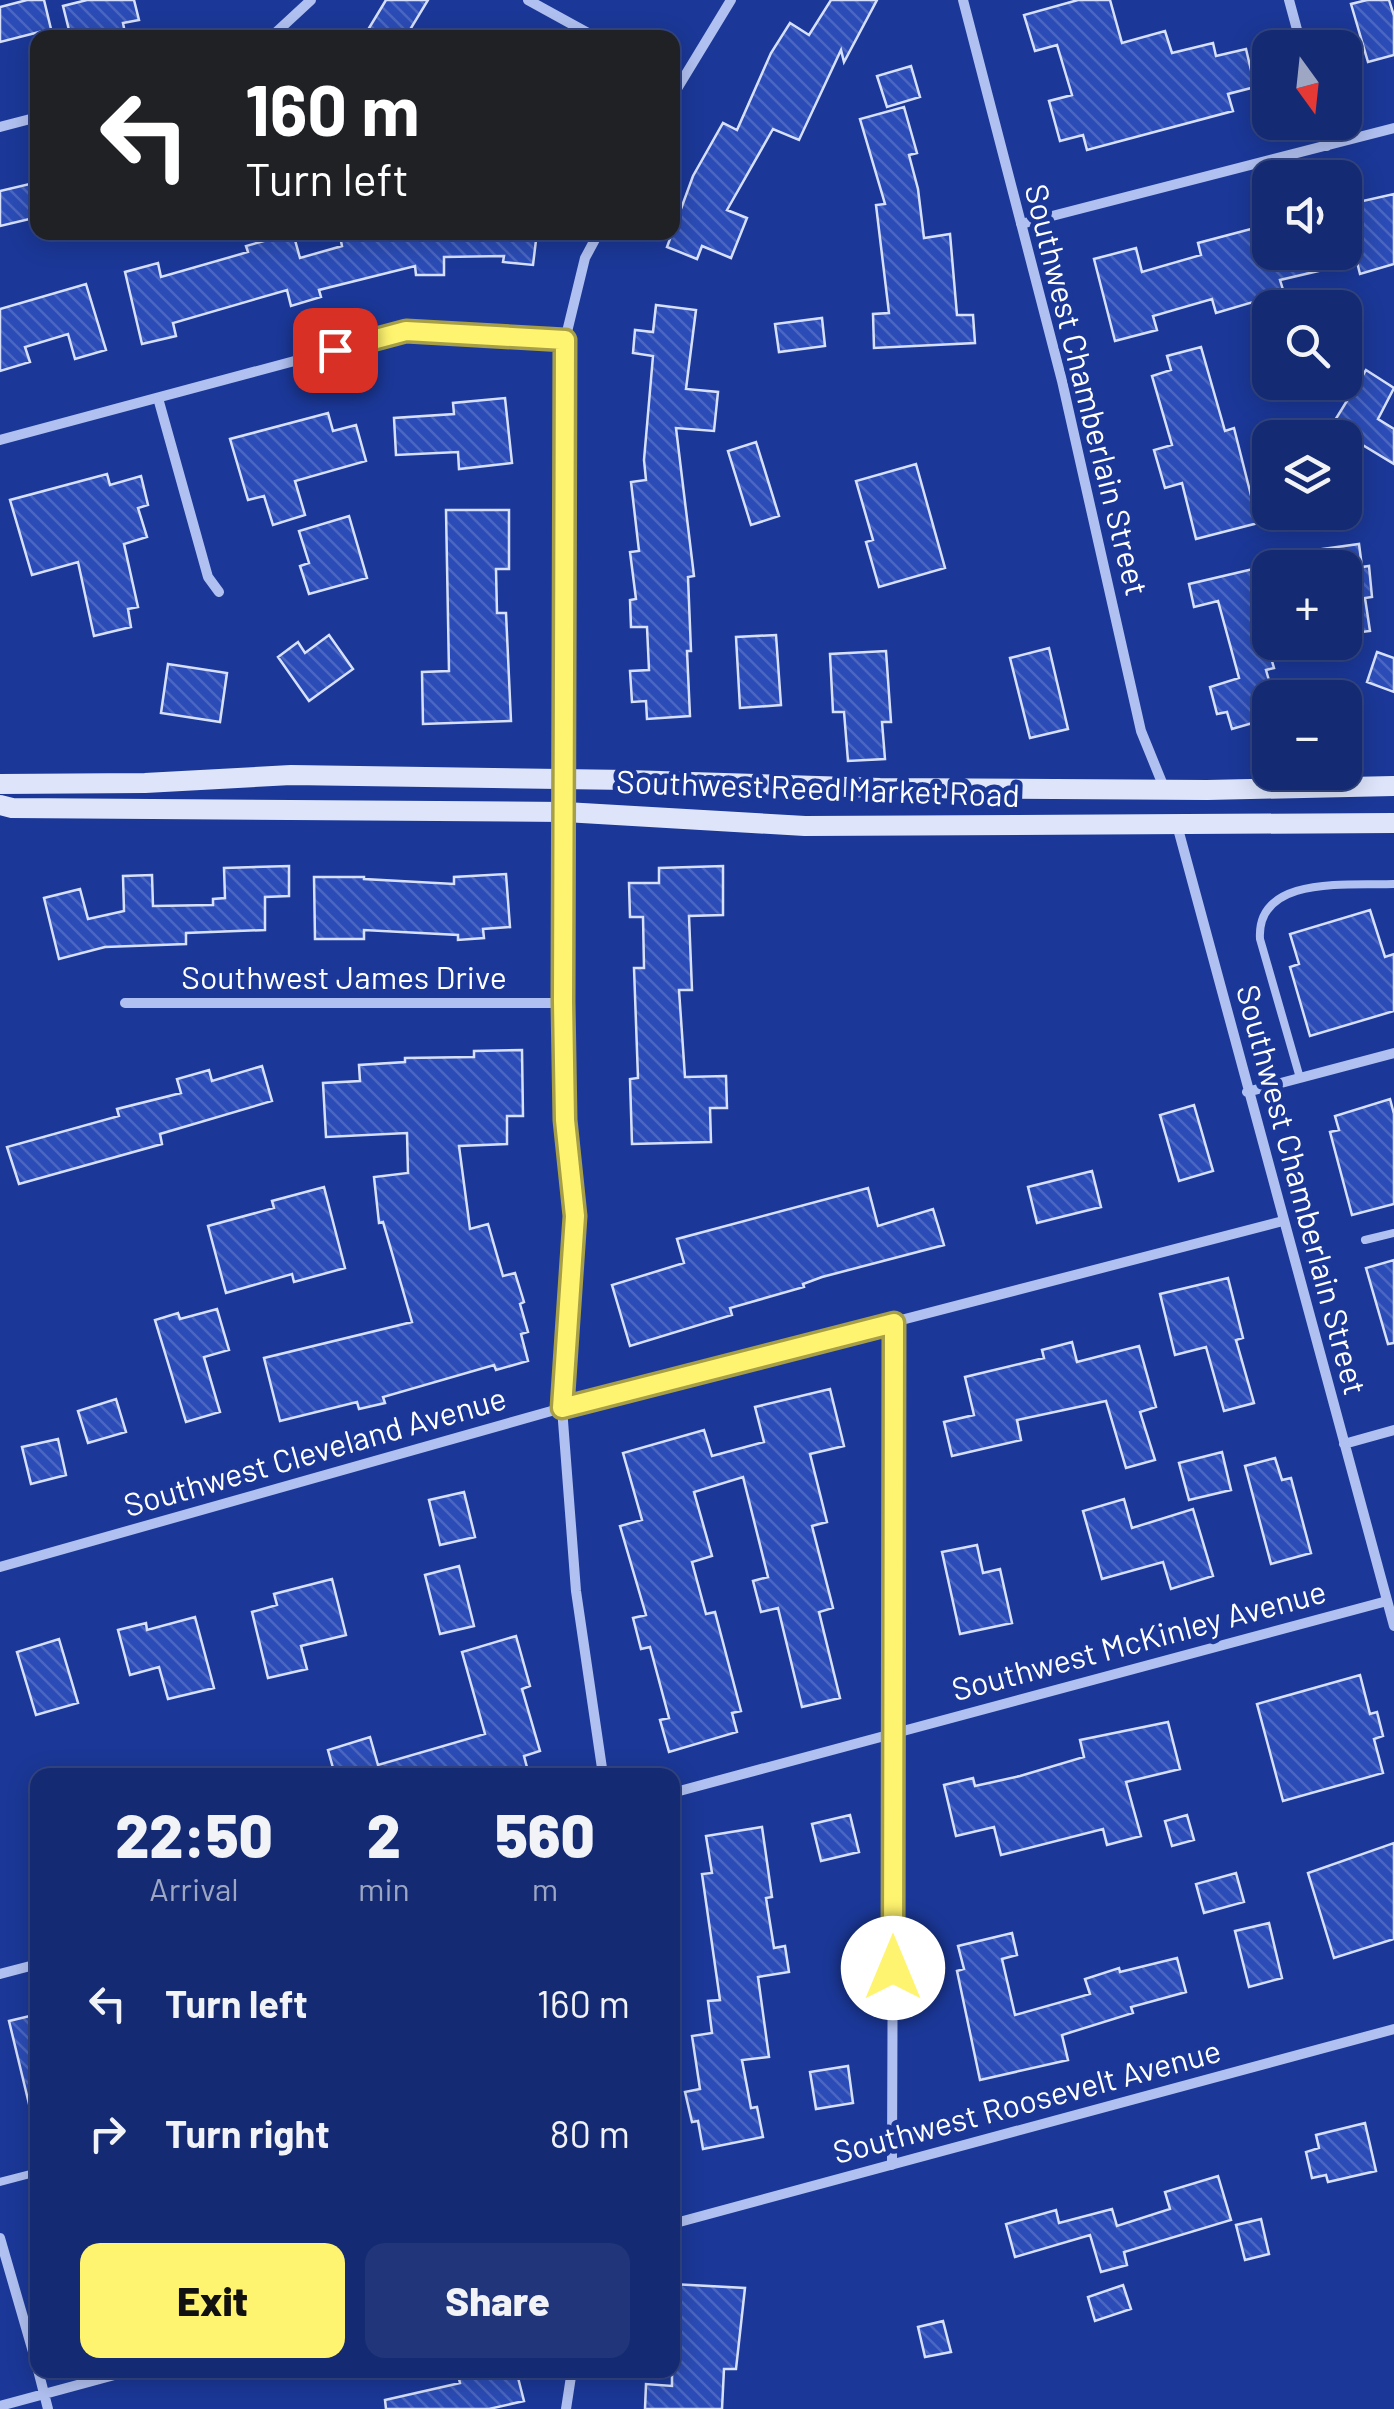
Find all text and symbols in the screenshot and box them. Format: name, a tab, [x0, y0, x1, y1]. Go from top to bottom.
north arrow	[1252, 30, 1362, 140]
map controls	[1252, 30, 1362, 790]
text: 160 m	[245, 66, 420, 150]
icon: left	[80, 70, 210, 200]
text: Turn left	[245, 151, 409, 205]
button: sound	[1252, 160, 1362, 270]
street label: Southwest Chamberlain Street	[1018, 180, 1158, 599]
button: search	[1252, 290, 1362, 400]
pin	[293, 308, 378, 393]
icon: arrive	[308, 323, 363, 378]
button: layers	[1252, 420, 1362, 530]
button: +	[1252, 550, 1362, 660]
button: −	[1252, 680, 1362, 790]
street label: Southwest Reed Market Road	[616, 761, 1021, 813]
street label: Southwest James Drive	[181, 957, 507, 995]
street label: Southwest Chamberlain Street	[1230, 980, 1376, 1399]
street label: Southwest Cleveland Avenue	[119, 1377, 510, 1523]
street label: Southwest McKinley Avenue	[947, 1571, 1330, 1707]
text: 22:50	[115, 1798, 273, 1870]
text: 2	[367, 1798, 401, 1870]
text: 560	[495, 1798, 595, 1870]
text: Arrival	[149, 1869, 239, 1907]
text: min	[358, 1869, 410, 1907]
text: m	[532, 1869, 558, 1907]
position arrow	[841, 1916, 945, 2020]
icon: left	[80, 1976, 135, 2031]
text: Turn left	[165, 1980, 308, 2026]
text: 160 m	[537, 1980, 630, 2026]
street label: Southwest Roosevelt Avenue	[828, 2030, 1224, 2170]
icon: right	[80, 2106, 135, 2161]
text: Turn right	[165, 2110, 330, 2156]
text: 80 m	[550, 2110, 630, 2156]
button: Exit	[80, 2243, 345, 2358]
button: Share	[365, 2243, 630, 2358]

